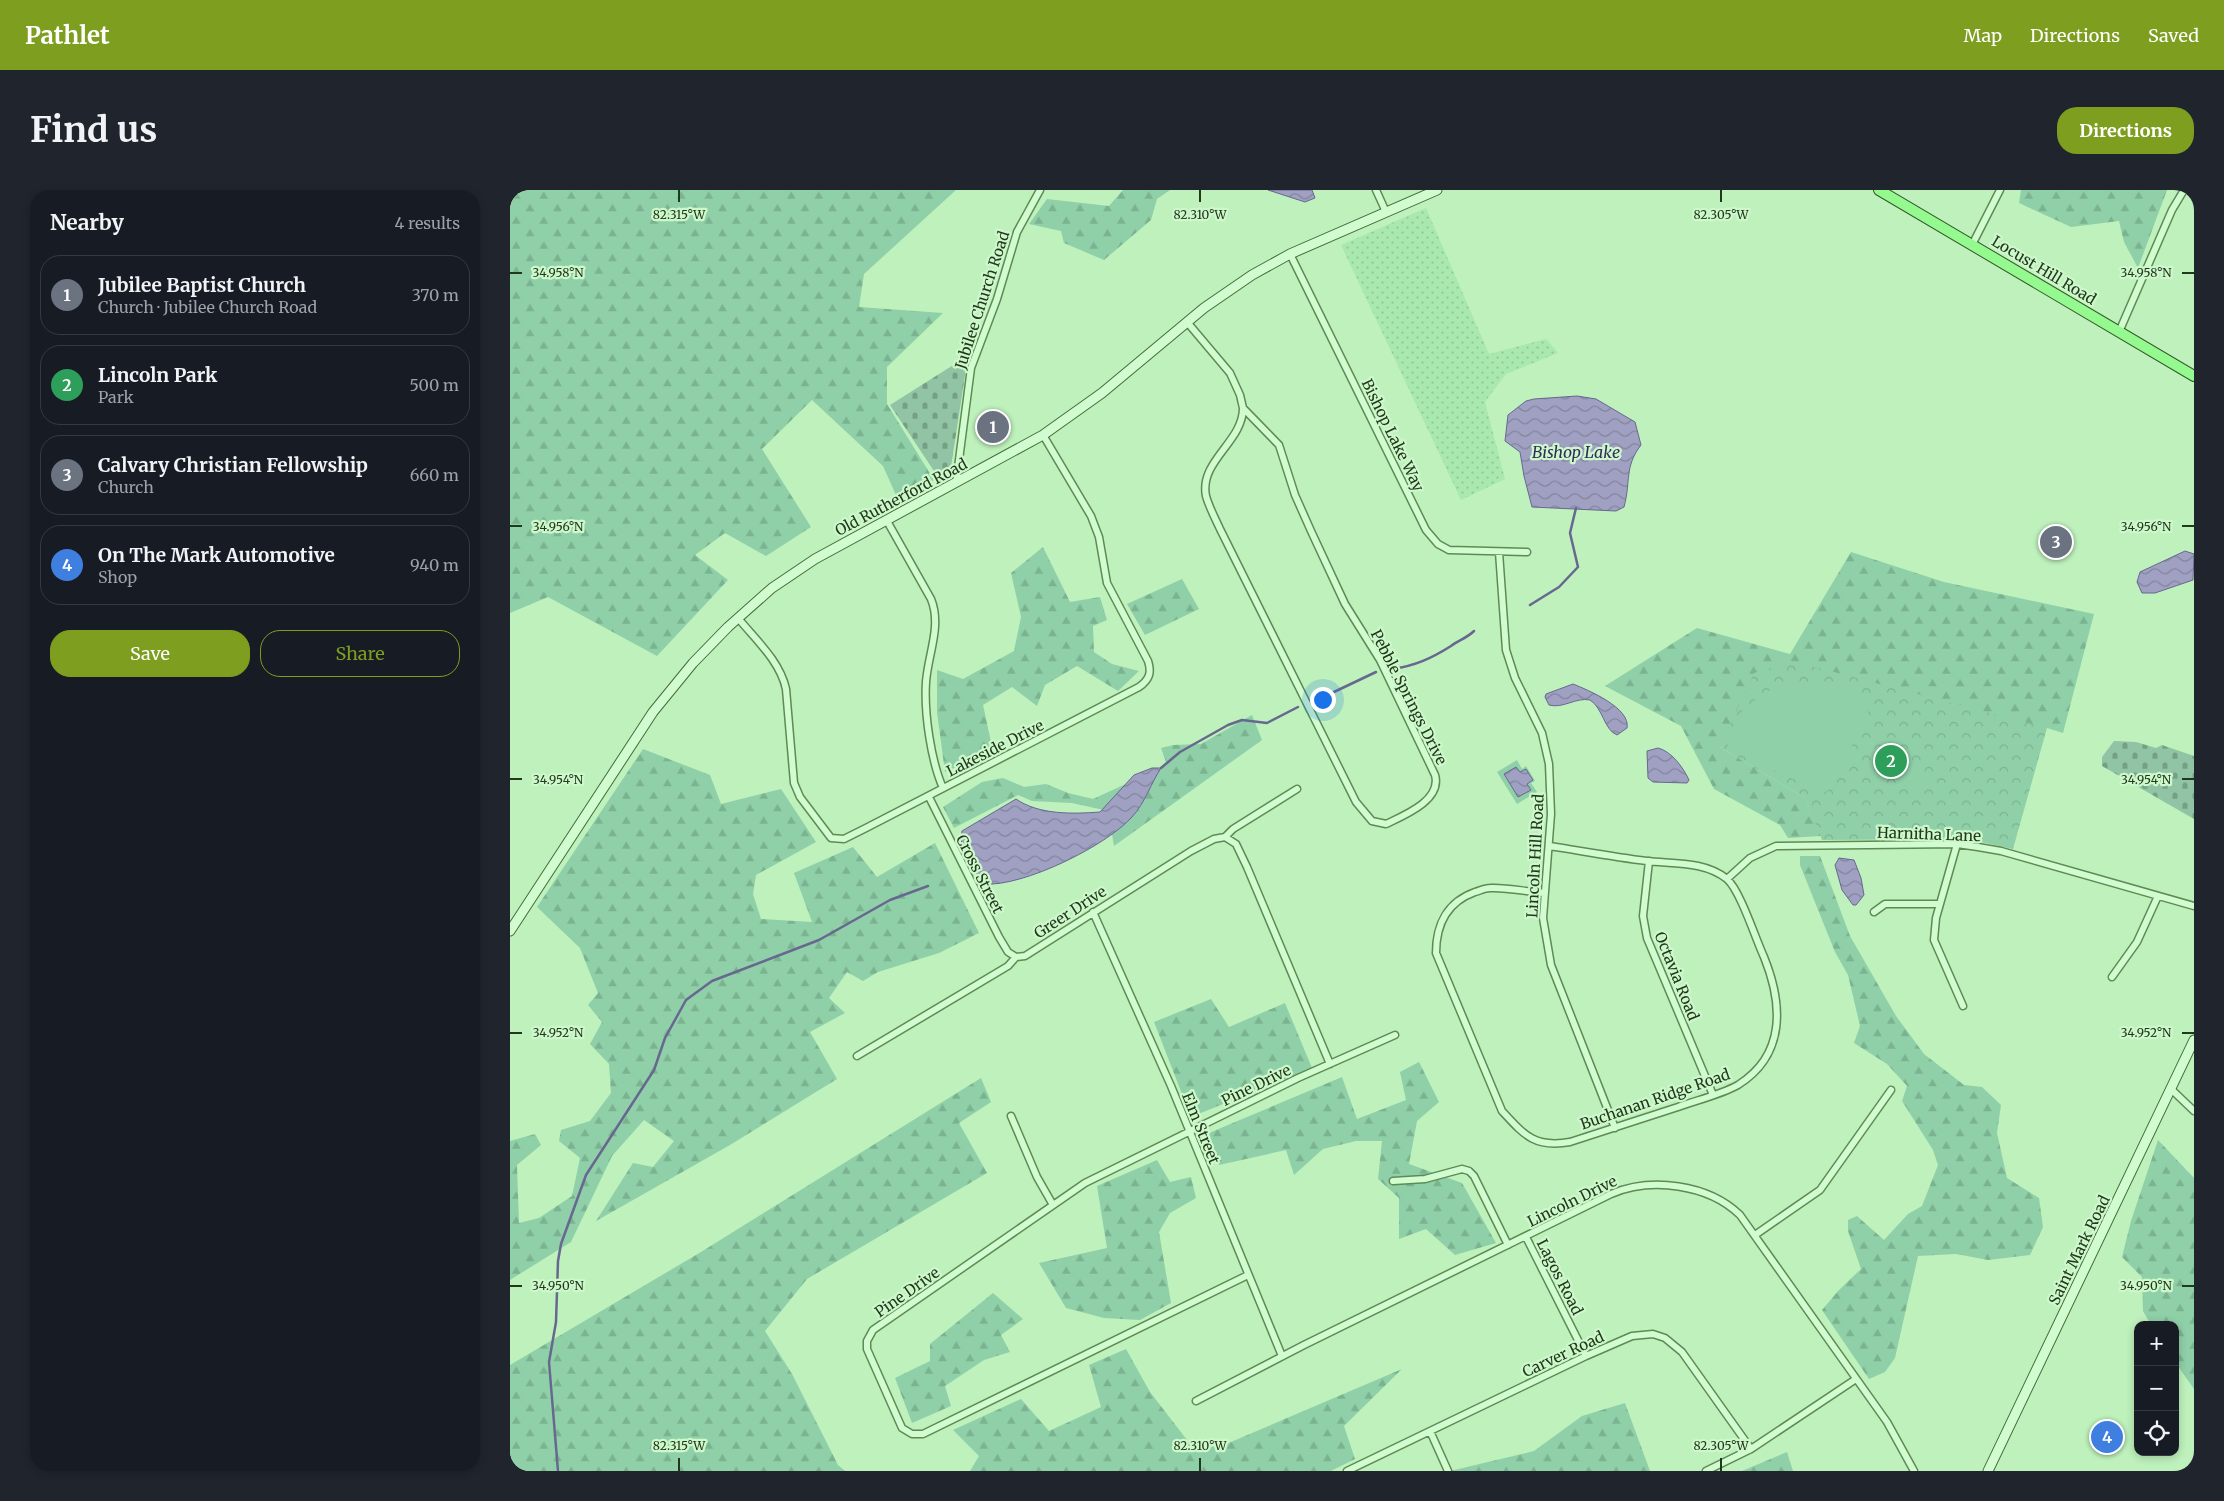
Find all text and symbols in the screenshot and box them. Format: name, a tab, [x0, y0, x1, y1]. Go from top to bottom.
text: Pathlet	[25, 20, 110, 51]
text: Map	[1964, 24, 2002, 47]
text: Directions	[2030, 24, 2120, 47]
text: Saved	[2148, 24, 2199, 47]
button: Directions	[2057, 107, 2194, 154]
text: Find us	[30, 108, 157, 152]
text: 82.315°W	[653, 207, 706, 222]
text: 82.310°W	[1173, 207, 1228, 222]
text: 82.305°W	[1693, 207, 1750, 222]
text: Nearby	[50, 209, 124, 236]
text: 4 results	[394, 213, 460, 233]
street label: Jubilee Church Road	[950, 228, 1013, 373]
street label: Locust Hill Road	[1988, 231, 2100, 309]
text: 34.958°N	[532, 265, 584, 280]
text: 34.958°N	[2120, 265, 2172, 280]
text: Jubilee Baptist Church	[98, 273, 306, 297]
text: 1	[63, 285, 71, 305]
text: 370 m	[412, 285, 459, 305]
text: Church · Jubilee Church Road	[98, 297, 317, 317]
text: Lincoln Park	[98, 363, 217, 387]
text: 2	[62, 375, 72, 395]
text: 500 m	[409, 375, 459, 395]
street label: Bishop Lake Way	[1358, 376, 1429, 495]
text: Park	[98, 387, 134, 407]
pin: 1	[977, 408, 1009, 446]
water label: Bishop Lake	[1532, 442, 1620, 462]
text: Calvary Christian Fellowship	[98, 453, 368, 477]
street label: Old Rutherford Road	[832, 454, 970, 540]
text: 3	[62, 465, 72, 485]
text: 660 m	[410, 465, 459, 485]
text: Church	[98, 477, 154, 497]
text: 34.956°N	[533, 519, 584, 534]
text: 34.956°N	[2121, 519, 2172, 534]
pin: 3	[2040, 523, 2072, 561]
text: On The Mark Automotive	[98, 543, 335, 567]
text: 4	[62, 555, 72, 575]
text: 940 m	[410, 555, 459, 575]
text: Shop	[98, 567, 137, 587]
street label: Pebble Springs Drive	[1367, 626, 1451, 768]
button: Save	[50, 630, 250, 677]
button: Share	[260, 630, 460, 677]
your location	[1310, 687, 1336, 713]
street label: Lakeside Drive	[943, 715, 1047, 781]
pin: 2	[1875, 742, 1907, 780]
text: 34.954°N	[533, 772, 584, 787]
text: 34.954°N	[2121, 772, 2172, 787]
street label: Lincoln Hill Road	[1522, 793, 1548, 919]
street label: Harnitha Lane	[1877, 823, 1982, 845]
street label: Cross Street	[952, 831, 1008, 917]
street label: Greer Drive	[1030, 882, 1110, 942]
street label: Octavia Road	[1651, 929, 1703, 1023]
text: 34.952°N	[533, 1025, 584, 1040]
text: 34.952°N	[2121, 1025, 2172, 1040]
street label: Pine Drive	[1218, 1060, 1294, 1110]
street label: Buchanan Ridge Road	[1578, 1064, 1732, 1134]
street label: Elm Street	[1178, 1089, 1224, 1167]
street label: Lincoln Drive	[1524, 1171, 1620, 1231]
street label: Saint Mark Road	[2044, 1192, 2114, 1308]
street label: Lagos Road	[1533, 1236, 1587, 1318]
street label: Pine Drive	[871, 1263, 943, 1321]
text: 34.950°N	[532, 1278, 585, 1293]
text: 34.950°N	[2120, 1278, 2173, 1293]
map controls	[2134, 1321, 2179, 1456]
button: +	[2134, 1321, 2179, 1366]
street label: Carver Road	[1519, 1327, 1607, 1381]
button: −	[2134, 1366, 2179, 1411]
button: locate	[2134, 1411, 2179, 1456]
pin: 4	[2091, 1418, 2123, 1456]
text: 82.315°W	[653, 1438, 706, 1453]
text: 82.310°W	[1173, 1438, 1228, 1453]
text: 82.305°W	[1693, 1438, 1750, 1453]

